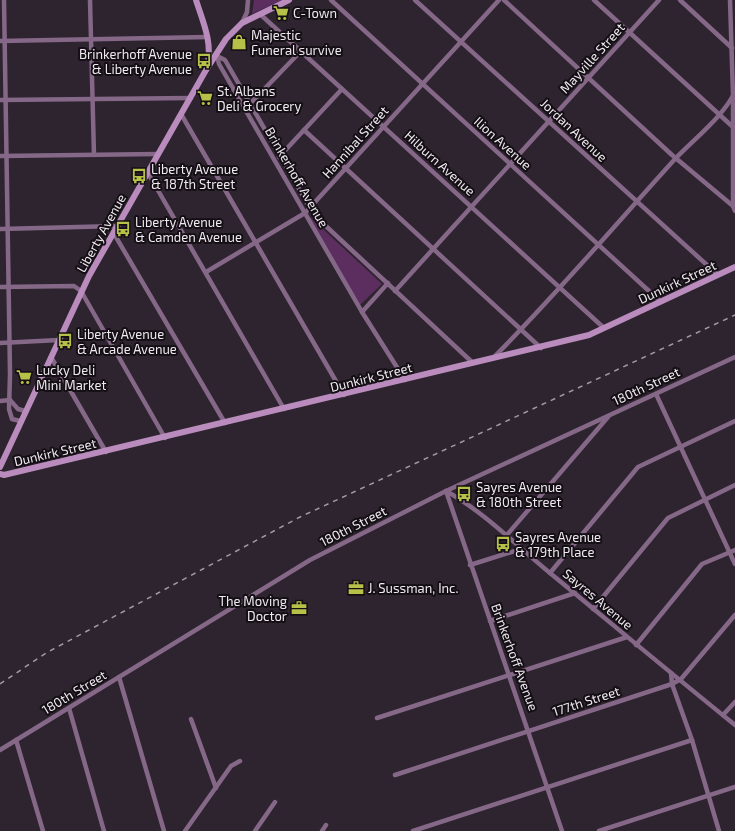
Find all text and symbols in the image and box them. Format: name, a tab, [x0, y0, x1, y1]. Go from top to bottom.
supermarket icon: C-Town	[272, 4, 290, 22]
place label: C-Town	[293, 5, 337, 21]
street label: Mayville Street	[556, 19, 628, 97]
place label: Majestic Funeral survive	[251, 27, 342, 58]
shop icon: Majestic Funeral survive	[230, 33, 248, 51]
place label: Brinkerhoff Avenue & Liberty Avenue	[79, 46, 192, 77]
bus stop icon: Brinkerhoff Avenue & Liberty Avenue	[195, 52, 213, 70]
place label: St. Albans Deli & Grocery	[217, 83, 302, 114]
supermarket icon: St. Albans Deli & Grocery	[196, 89, 214, 107]
street label: Jordan Avenue	[537, 95, 611, 165]
street label: Hannibal Street	[319, 103, 392, 181]
street label: Ilion Avenue	[471, 113, 535, 173]
street label: Brinkerhoff Avenue	[262, 124, 332, 230]
street label: Hilburn Avenue	[401, 127, 479, 199]
place label: Liberty Avenue & 187th Street	[151, 161, 238, 192]
bus stop icon: Liberty Avenue & 187th Street	[130, 167, 148, 185]
street label: Liberty Avenue	[73, 191, 129, 275]
place label: Liberty Avenue & Camden Avenue	[135, 214, 242, 245]
bus stop icon: Liberty Avenue & Camden Avenue	[114, 220, 132, 238]
street label: Dunkirk Street	[635, 257, 719, 307]
place label: Liberty Avenue & Arcade Avenue	[77, 326, 177, 357]
bus stop icon: Liberty Avenue & Arcade Avenue	[56, 332, 74, 350]
street label: Dunkirk Street	[328, 359, 414, 395]
place label: Lucky Deli Mini Market	[36, 362, 106, 393]
street label: 180th Street	[610, 363, 682, 409]
supermarket icon: Lucky Deli Mini Market	[15, 368, 33, 386]
street label: Dunkirk Street	[12, 435, 98, 469]
place label: Sayres Avenue & 180th Street	[476, 479, 562, 510]
bus stop icon: Sayres Avenue & 180th Street	[455, 485, 473, 503]
street label: 180th Street	[317, 502, 389, 550]
place label: Sayres Avenue & 179th Place	[515, 529, 601, 560]
bus stop icon: Sayres Avenue & 179th Place	[494, 535, 512, 553]
street label: Sayres Avenue	[560, 565, 636, 633]
office icon: J. Sussman, Inc.	[347, 579, 365, 597]
place label: J. Sussman, Inc.	[368, 580, 458, 596]
place label: The Moving Doctor	[218, 593, 287, 624]
office icon: The Moving Doctor	[290, 599, 308, 617]
street label: Brinkerhoff Avenue	[488, 601, 542, 713]
street label: 180th Street	[39, 666, 109, 718]
street label: 177th Street	[550, 683, 622, 719]

